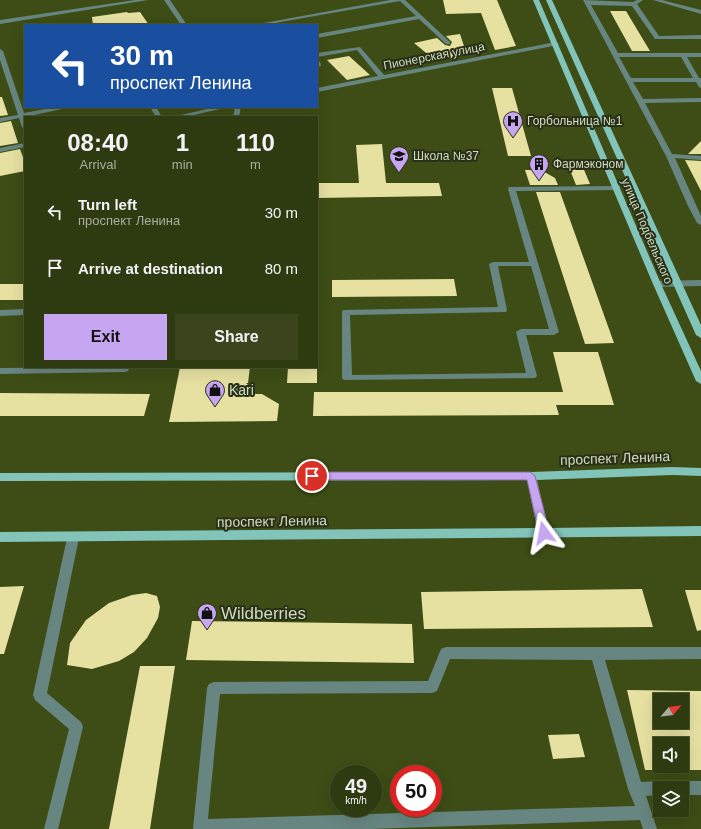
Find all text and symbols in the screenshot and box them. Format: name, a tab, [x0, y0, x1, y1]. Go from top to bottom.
street label: Пионерская улица	[382, 39, 486, 73]
icon: left	[44, 40, 96, 92]
text: 30 m	[110, 40, 174, 71]
text: проспект Ленина	[110, 73, 252, 93]
hospital icon: Горбольница №1	[502, 110, 524, 138]
place label: Горбольница №1	[527, 114, 623, 128]
text: 08:40	[67, 129, 129, 156]
text: 1	[176, 129, 189, 156]
text: 110	[236, 129, 275, 156]
school or university icon: Школа №37	[388, 145, 410, 173]
place label: Школа №37	[413, 149, 479, 163]
building icon: Фармэконом	[528, 153, 550, 181]
text: Arrival	[80, 157, 116, 172]
text: min	[172, 157, 193, 172]
text: m	[250, 157, 261, 172]
place label: Фармэконом	[553, 157, 623, 171]
street label: улица Подбельского	[618, 176, 676, 286]
text: Turn left	[78, 196, 137, 213]
icon: left	[44, 201, 66, 223]
text: 30 m	[265, 204, 298, 221]
text: проспект Ленина	[78, 213, 180, 228]
icon: arrive	[44, 257, 66, 279]
text: Arrive at destination	[78, 260, 223, 277]
text: 80 m	[265, 260, 298, 277]
button: Exit	[44, 314, 167, 360]
button: Share	[175, 314, 298, 360]
shop icon: Kari	[204, 379, 226, 407]
place label: Kari	[229, 382, 254, 398]
street label: проспект Ленина	[560, 448, 671, 468]
pin	[295, 459, 329, 493]
icon: arrive	[301, 465, 323, 487]
street label: проспект Ленина	[217, 512, 327, 530]
position arrow	[523, 512, 565, 554]
shop icon: Wildberries	[196, 602, 218, 630]
place label: Wildberries	[221, 604, 306, 623]
north arrow	[653, 693, 689, 729]
map controls	[653, 693, 689, 817]
button: sound	[653, 737, 689, 773]
speed limit sign: 50	[390, 765, 442, 817]
text: 49	[345, 775, 367, 797]
button: layers	[653, 781, 689, 817]
text: km/h	[345, 795, 367, 806]

